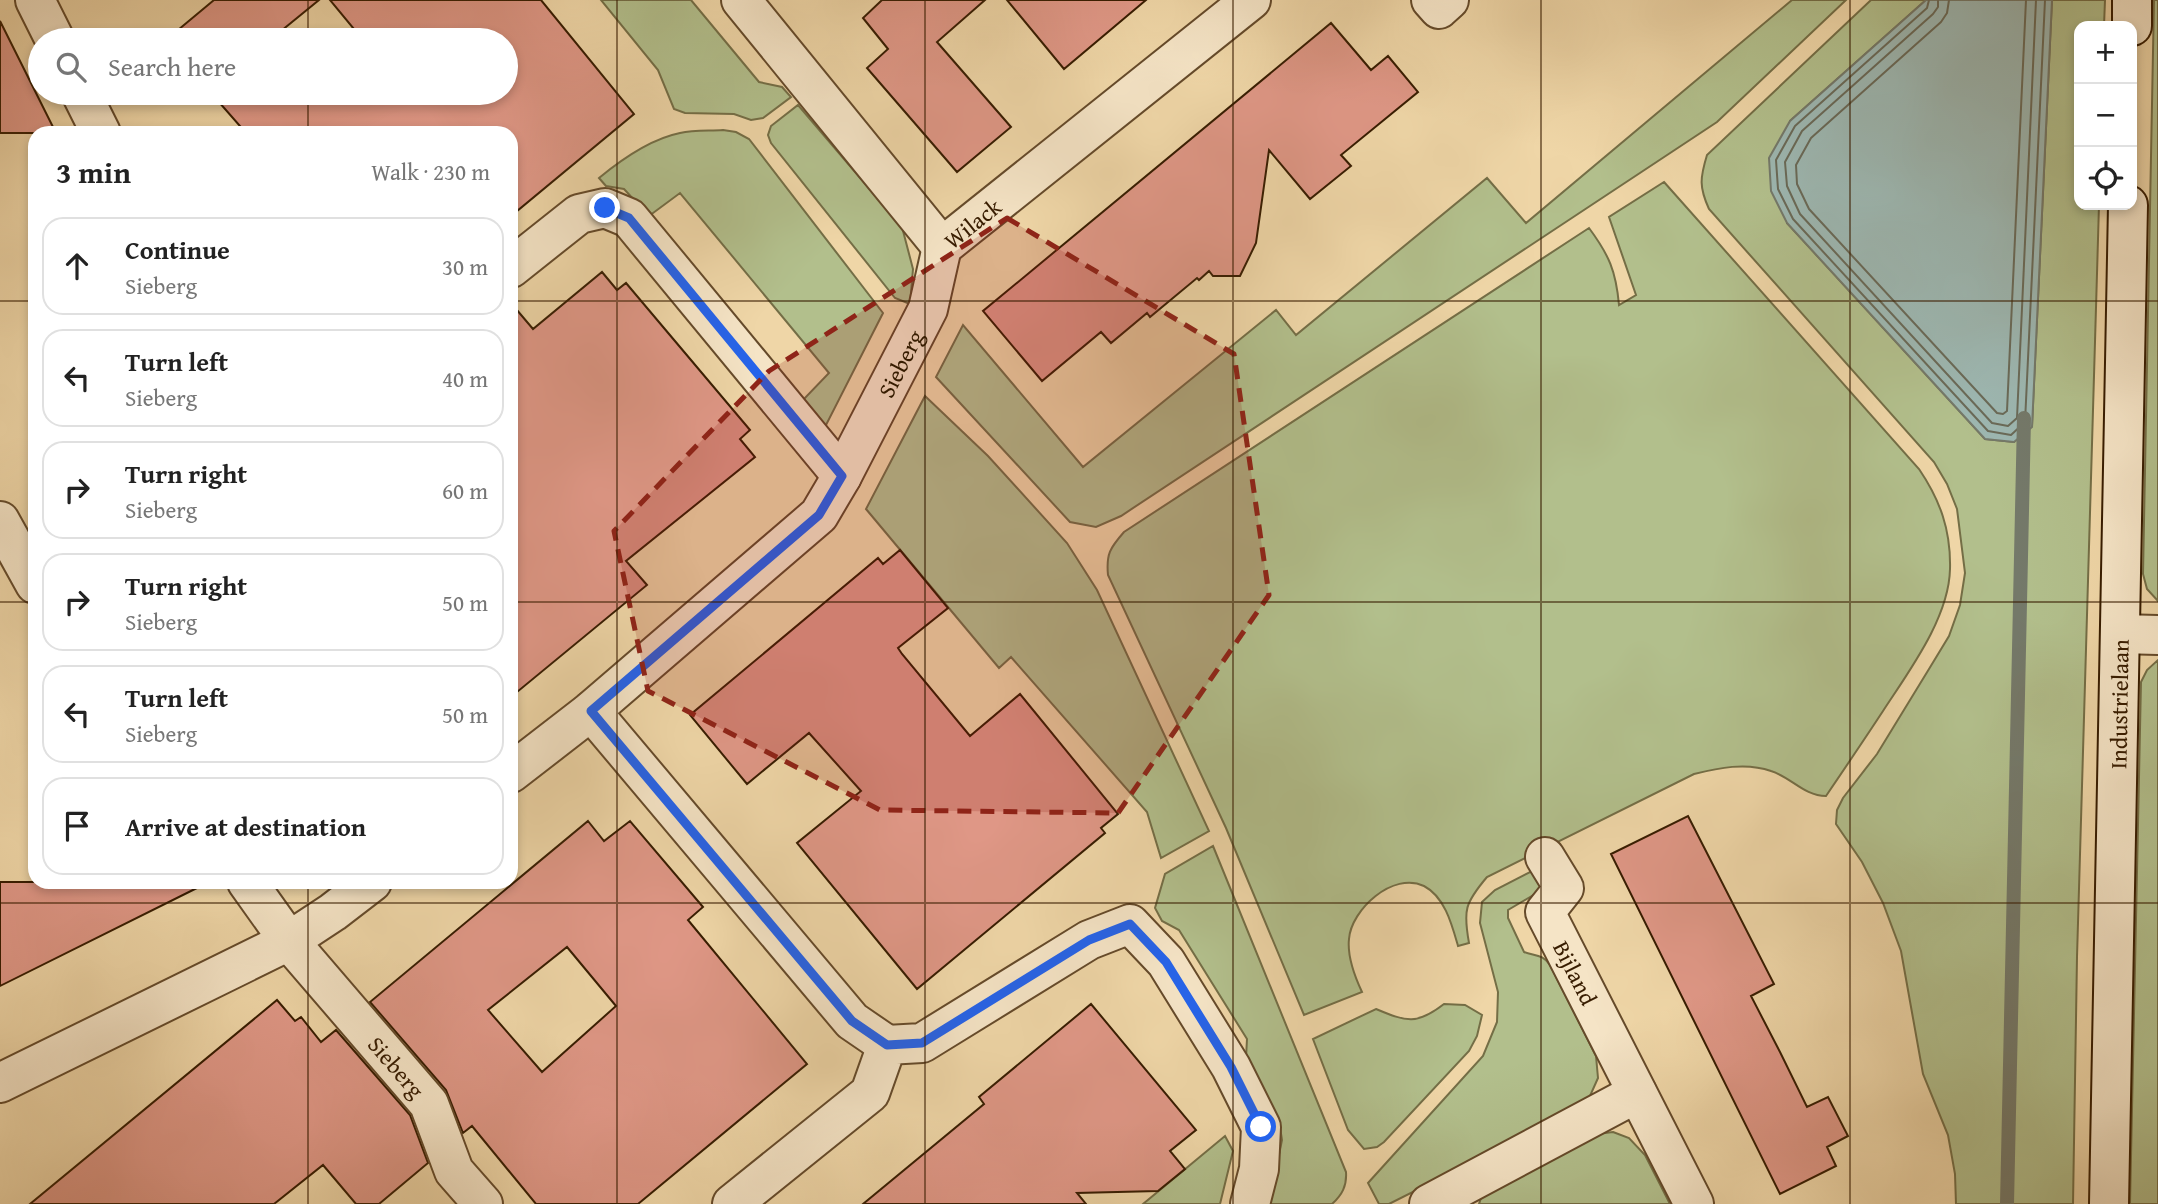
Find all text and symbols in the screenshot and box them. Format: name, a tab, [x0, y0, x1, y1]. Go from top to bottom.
map controls	[2074, 21, 2137, 210]
button: +	[2074, 21, 2137, 84]
search box	[28, 28, 518, 105]
text: Search here	[108, 47, 236, 86]
icon: search	[52, 48, 90, 86]
button: −	[2074, 84, 2137, 147]
button: locate	[2074, 147, 2137, 210]
text: 3 min	[56, 150, 131, 194]
text: Walk · 230 m	[371, 155, 490, 188]
street label: Wilack	[936, 190, 1008, 256]
route end	[589, 192, 620, 223]
text: Continue	[125, 230, 230, 269]
icon: ahead	[58, 247, 96, 285]
text: 30 m	[442, 250, 488, 283]
text: Sieberg	[125, 269, 197, 302]
street label: Sieberg	[869, 323, 932, 403]
text: Turn left	[125, 342, 228, 381]
icon: left	[58, 359, 96, 397]
text: 40 m	[442, 362, 488, 395]
text: Sieberg	[125, 381, 197, 414]
text: Turn right	[125, 454, 247, 493]
icon: right	[58, 471, 96, 509]
text: 60 m	[442, 474, 488, 507]
text: Sieberg	[125, 493, 197, 526]
text: Turn right	[125, 566, 247, 605]
icon: right	[58, 583, 96, 621]
text: 50 m	[442, 586, 488, 619]
text: Sieberg	[125, 605, 197, 638]
street label: Industrielaan	[2101, 639, 2136, 769]
text: Turn left	[125, 678, 228, 717]
icon: left	[58, 695, 96, 733]
text: 50 m	[442, 698, 488, 731]
text: Sieberg	[125, 717, 197, 750]
icon: arrive	[58, 807, 96, 845]
text: Arrive at destination	[125, 807, 366, 846]
street label: Bijland	[1546, 935, 1606, 1011]
street label: Sieberg	[361, 1028, 433, 1105]
route start	[1245, 1111, 1276, 1142]

